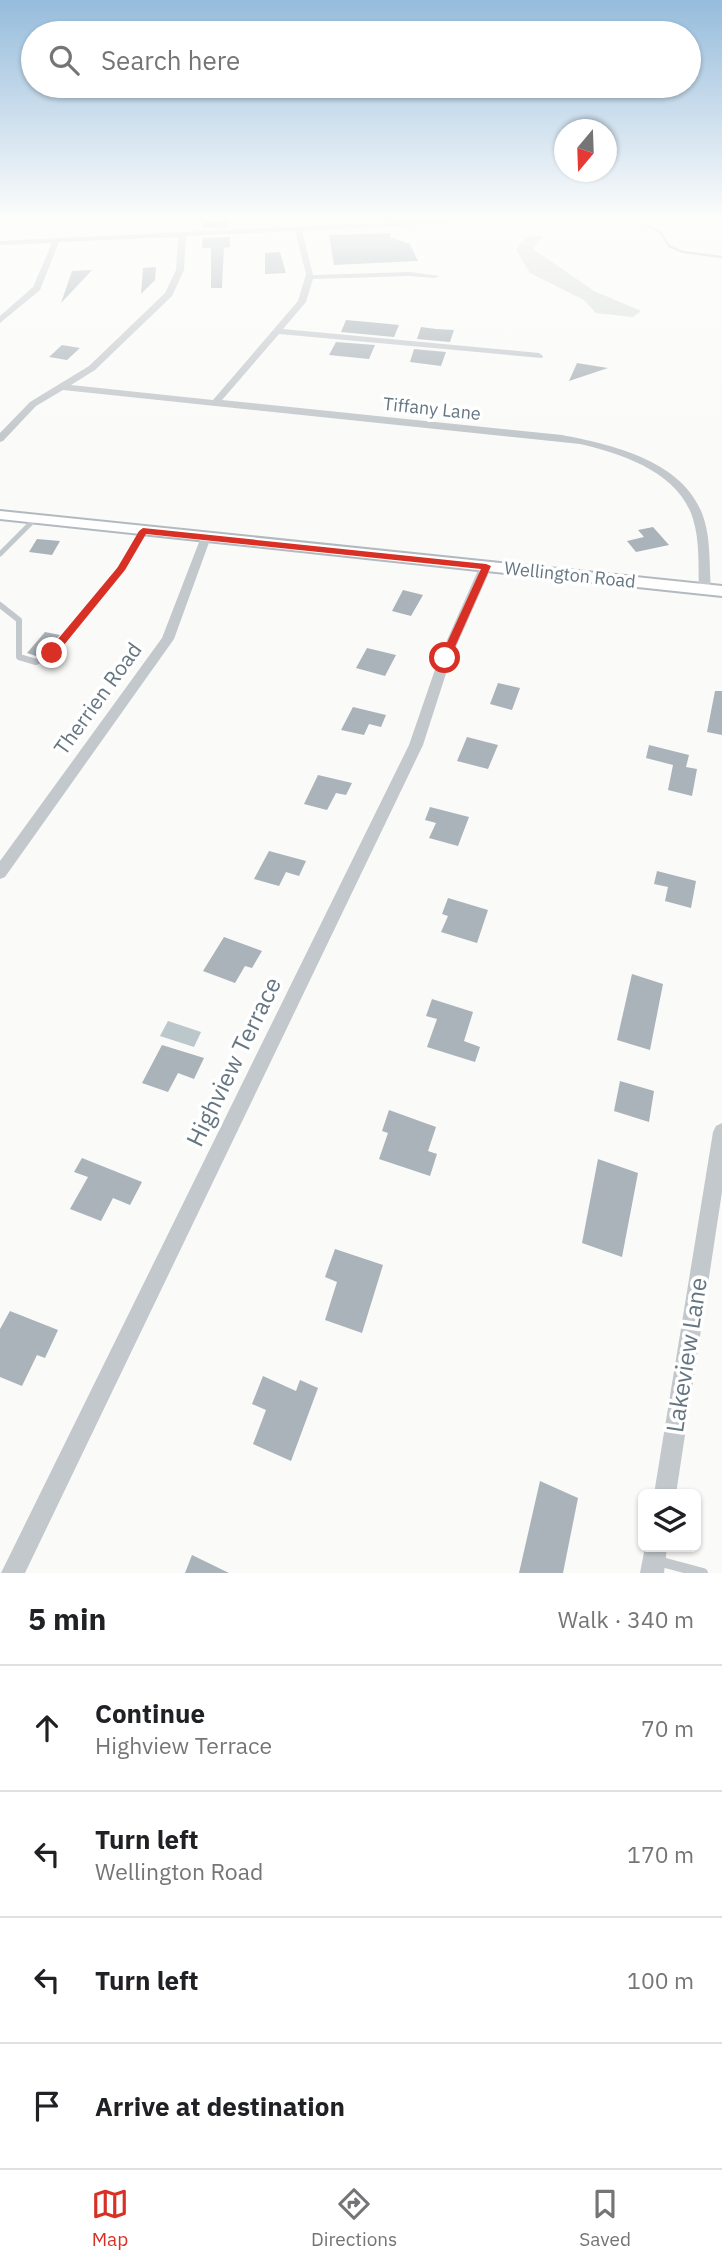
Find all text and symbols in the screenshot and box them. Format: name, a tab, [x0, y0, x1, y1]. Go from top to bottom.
search box	[21, 21, 701, 98]
icon: search	[45, 41, 83, 79]
text: Search here	[101, 43, 240, 77]
north arrow	[554, 119, 617, 182]
street label: Tiffany Lane	[382, 392, 482, 425]
street label: Wellington Road	[503, 556, 637, 593]
street label: Therrien Road	[47, 636, 148, 760]
route end	[36, 637, 67, 668]
route start	[429, 642, 460, 673]
street label: Highview Terrace	[178, 971, 288, 1152]
street label: Lakeview Lane	[658, 1275, 714, 1435]
map controls	[638, 1489, 701, 1552]
button: layers	[638, 1489, 701, 1552]
text: 5 min	[28, 1599, 106, 1638]
text: Walk · 340 m	[558, 1604, 694, 1634]
text: Continue	[95, 1696, 205, 1730]
icon: ahead	[28, 1709, 66, 1747]
text: 70 m	[641, 1713, 694, 1743]
text: Highview Terrace	[95, 1730, 272, 1760]
text: Turn left	[95, 1822, 198, 1856]
icon: left	[28, 1835, 66, 1873]
text: 170 m	[627, 1839, 694, 1869]
text: Wellington Road	[95, 1856, 263, 1886]
icon: left	[28, 1961, 66, 1999]
text: Turn left	[95, 1963, 198, 1997]
text: 100 m	[627, 1965, 694, 1995]
icon: arrive	[28, 2087, 66, 2125]
text: Arrive at destination	[95, 2089, 345, 2123]
tab: Map	[91, 2185, 129, 2251]
tab: Directions	[311, 2185, 397, 2251]
tab: Saved	[579, 2185, 631, 2251]

